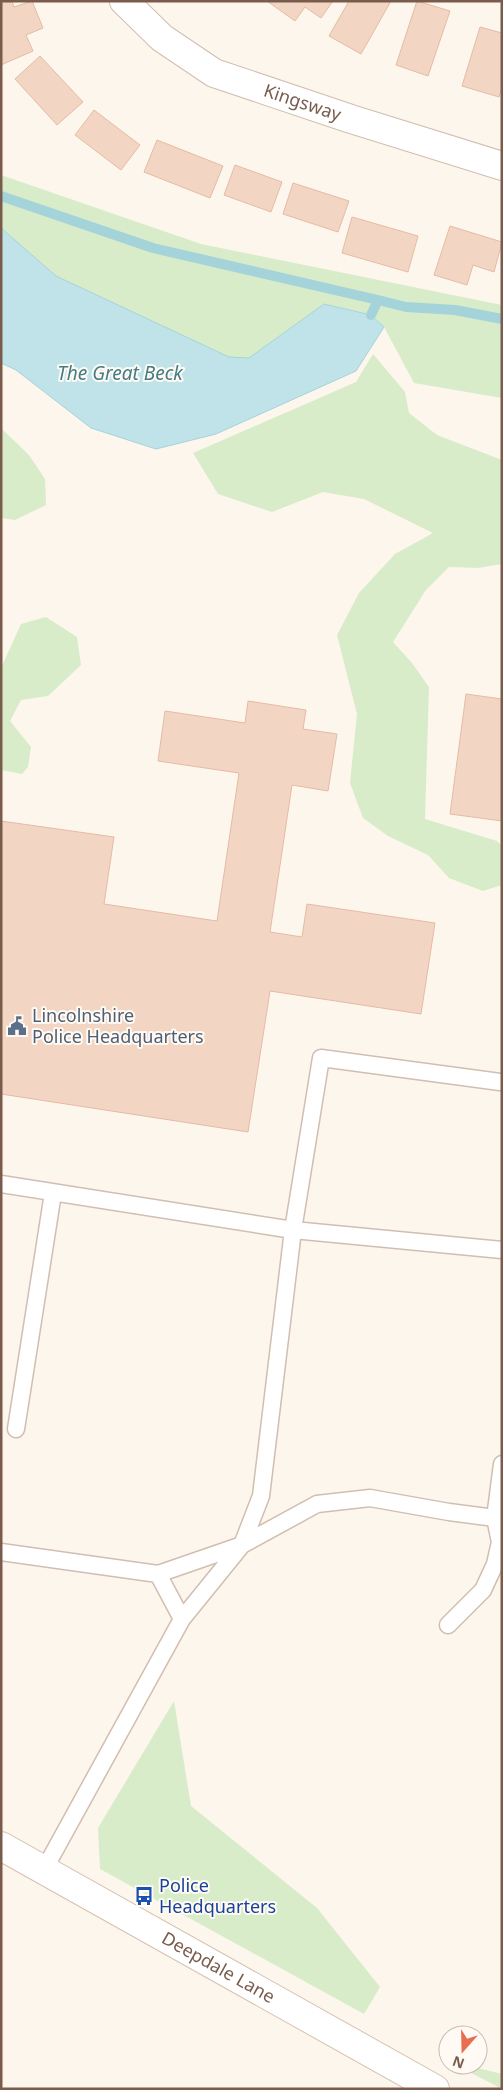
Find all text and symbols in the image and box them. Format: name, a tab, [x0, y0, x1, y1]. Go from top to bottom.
street label: Kingsway	[261, 78, 345, 126]
water label: The Great Beck	[57, 360, 183, 386]
place label: Lincolnshire Police Headquarters	[32, 1003, 204, 1048]
public building icon: Lincolnshire Police Headquarters	[6, 1015, 28, 1037]
place label: Police Headquarters	[159, 1873, 276, 1918]
bus stop icon: Police Headquarters	[133, 1885, 155, 1907]
street label: Deepdale Lane	[158, 1926, 280, 2008]
north arrow	[438, 2025, 488, 2075]
text: N	[450, 2052, 467, 2074]

